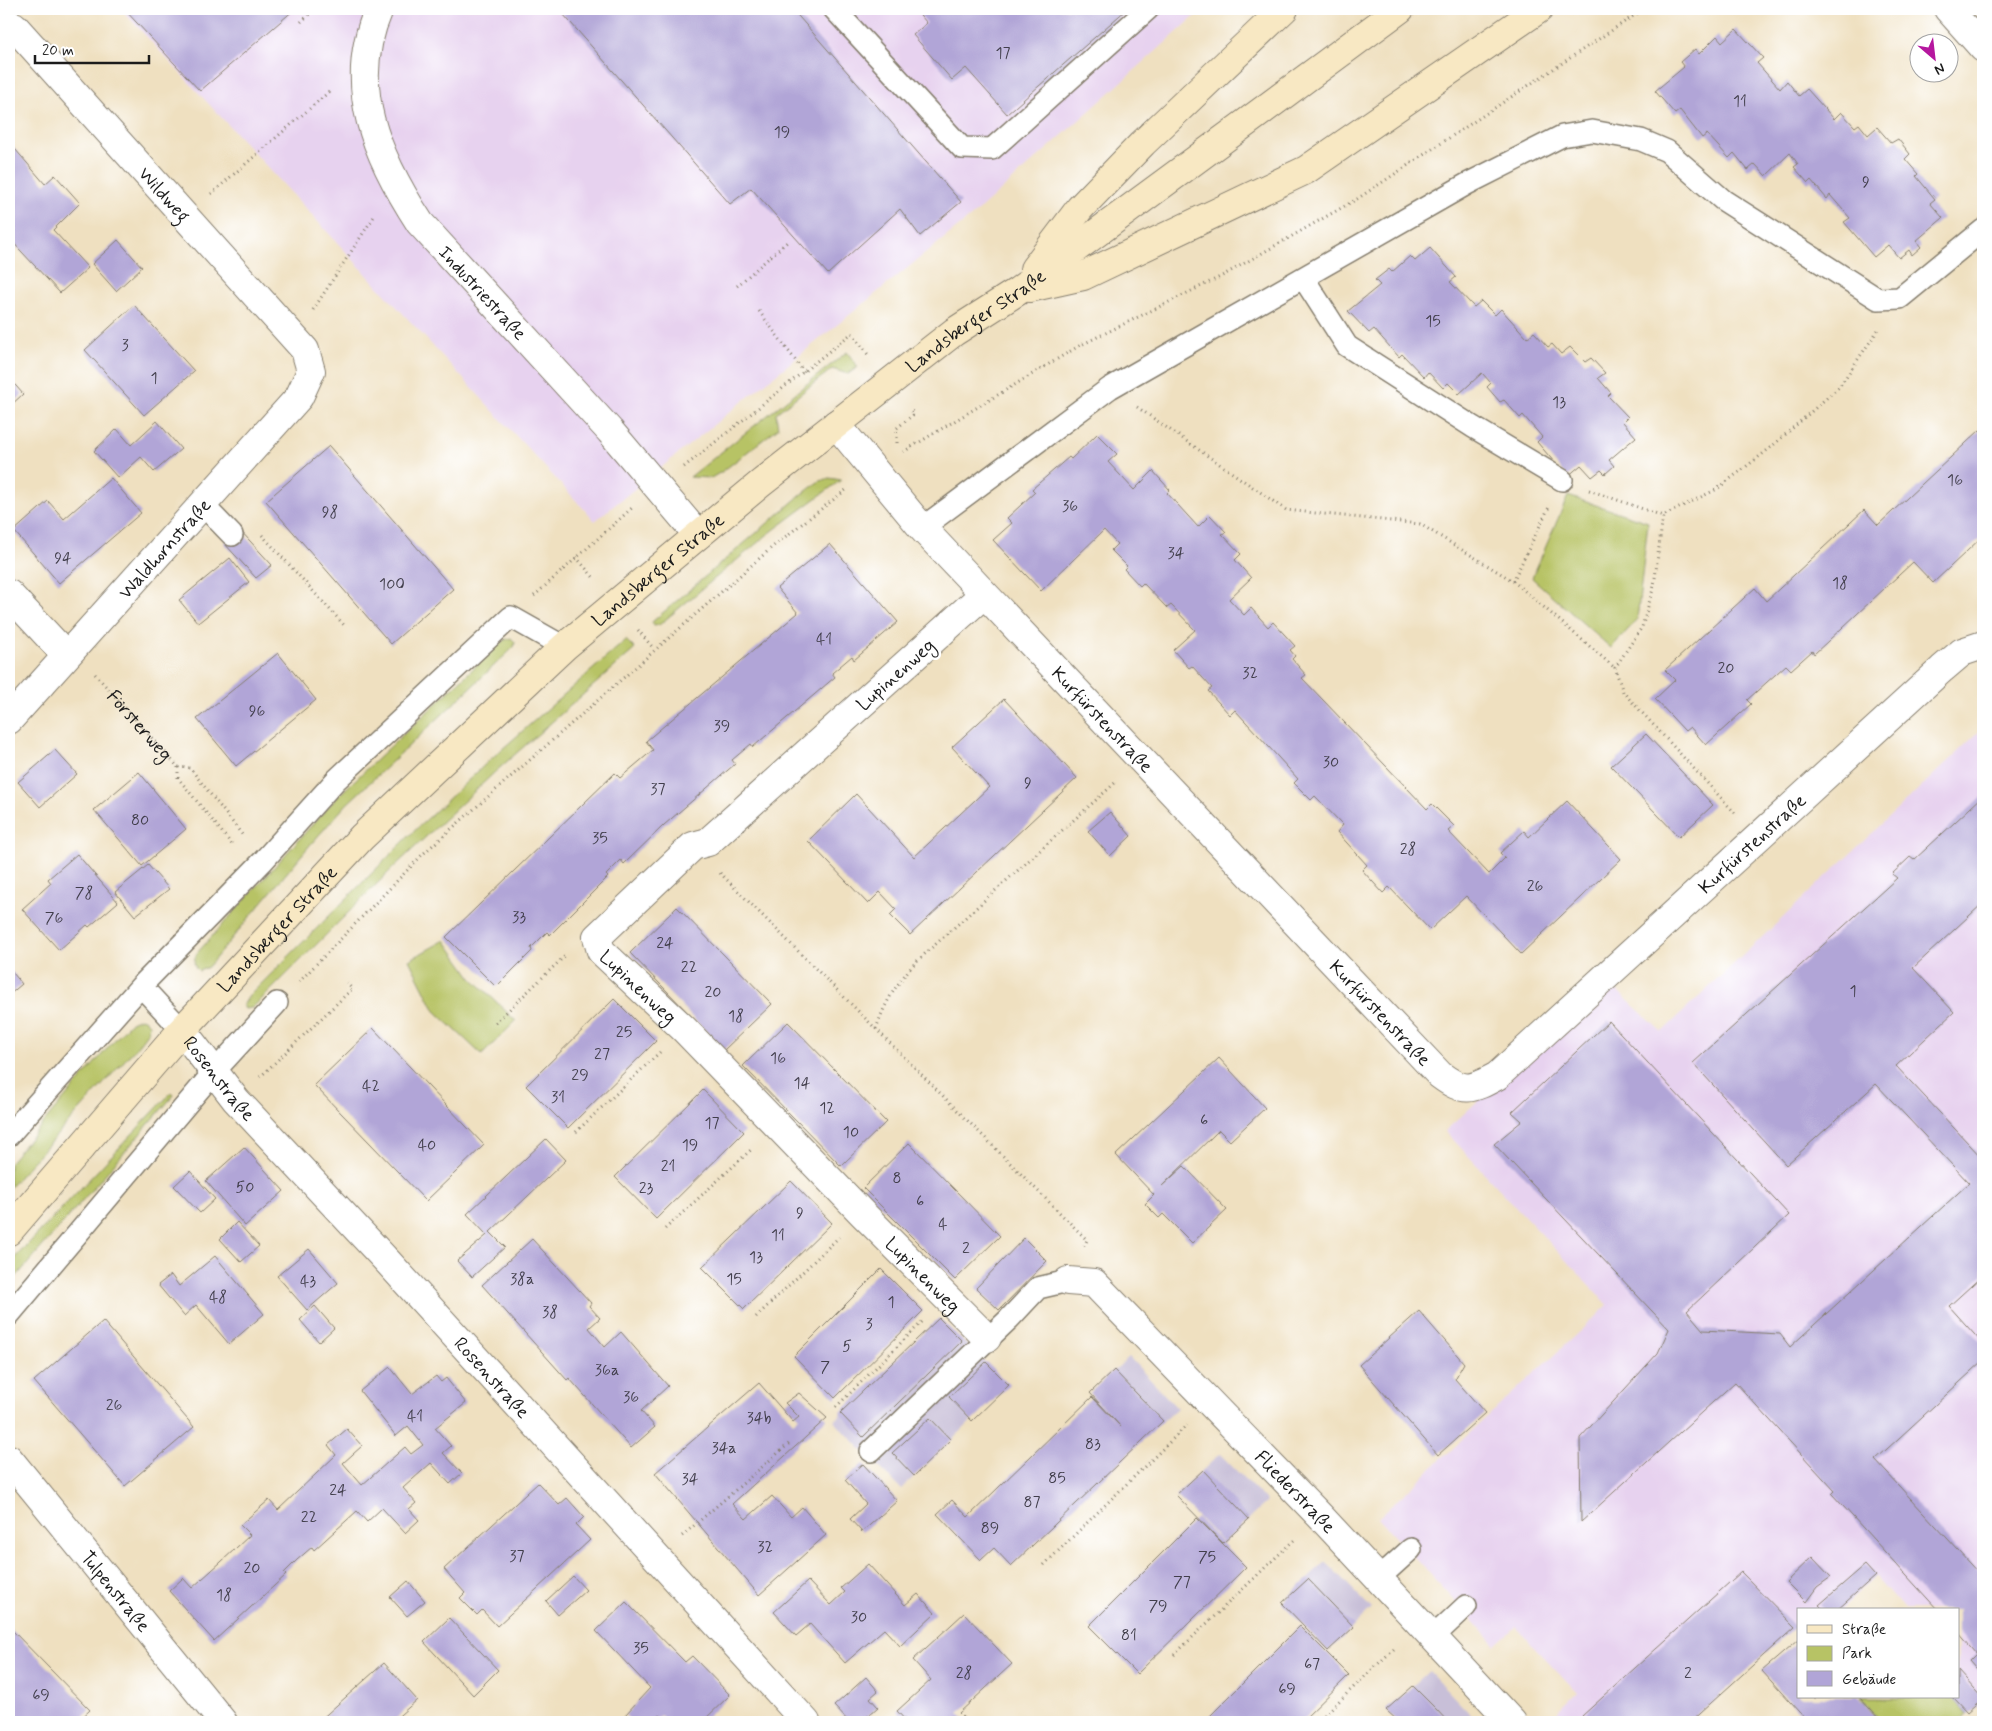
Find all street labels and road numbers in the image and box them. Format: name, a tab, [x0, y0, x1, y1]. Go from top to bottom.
street label: Wildweg	[132, 162, 195, 230]
street label: Industriestraße	[432, 241, 532, 346]
street label: Landsberger Straße	[901, 264, 1051, 379]
street label: Waldhornstraße	[113, 493, 217, 605]
street label: Landsberger Straße	[587, 508, 730, 633]
street label: Lupinenweg	[851, 633, 942, 718]
street label: Kurfürstenstraße	[1045, 661, 1158, 779]
street label: Försterweg	[101, 685, 178, 768]
street label: Kurfürstenstraße	[1693, 789, 1812, 900]
street label: Landsberger Straße	[212, 861, 343, 998]
street label: Lupinenweg	[593, 945, 682, 1031]
street label: Kurfürstenstraße	[1323, 955, 1436, 1072]
street label: Rosenstraße	[177, 1031, 260, 1127]
street label: Lupinenweg	[879, 1232, 966, 1320]
street label: Rosenstraße	[448, 1332, 535, 1424]
street label: Fliederstraße	[1249, 1445, 1341, 1539]
street label: Tulpenstraße	[75, 1546, 156, 1638]

